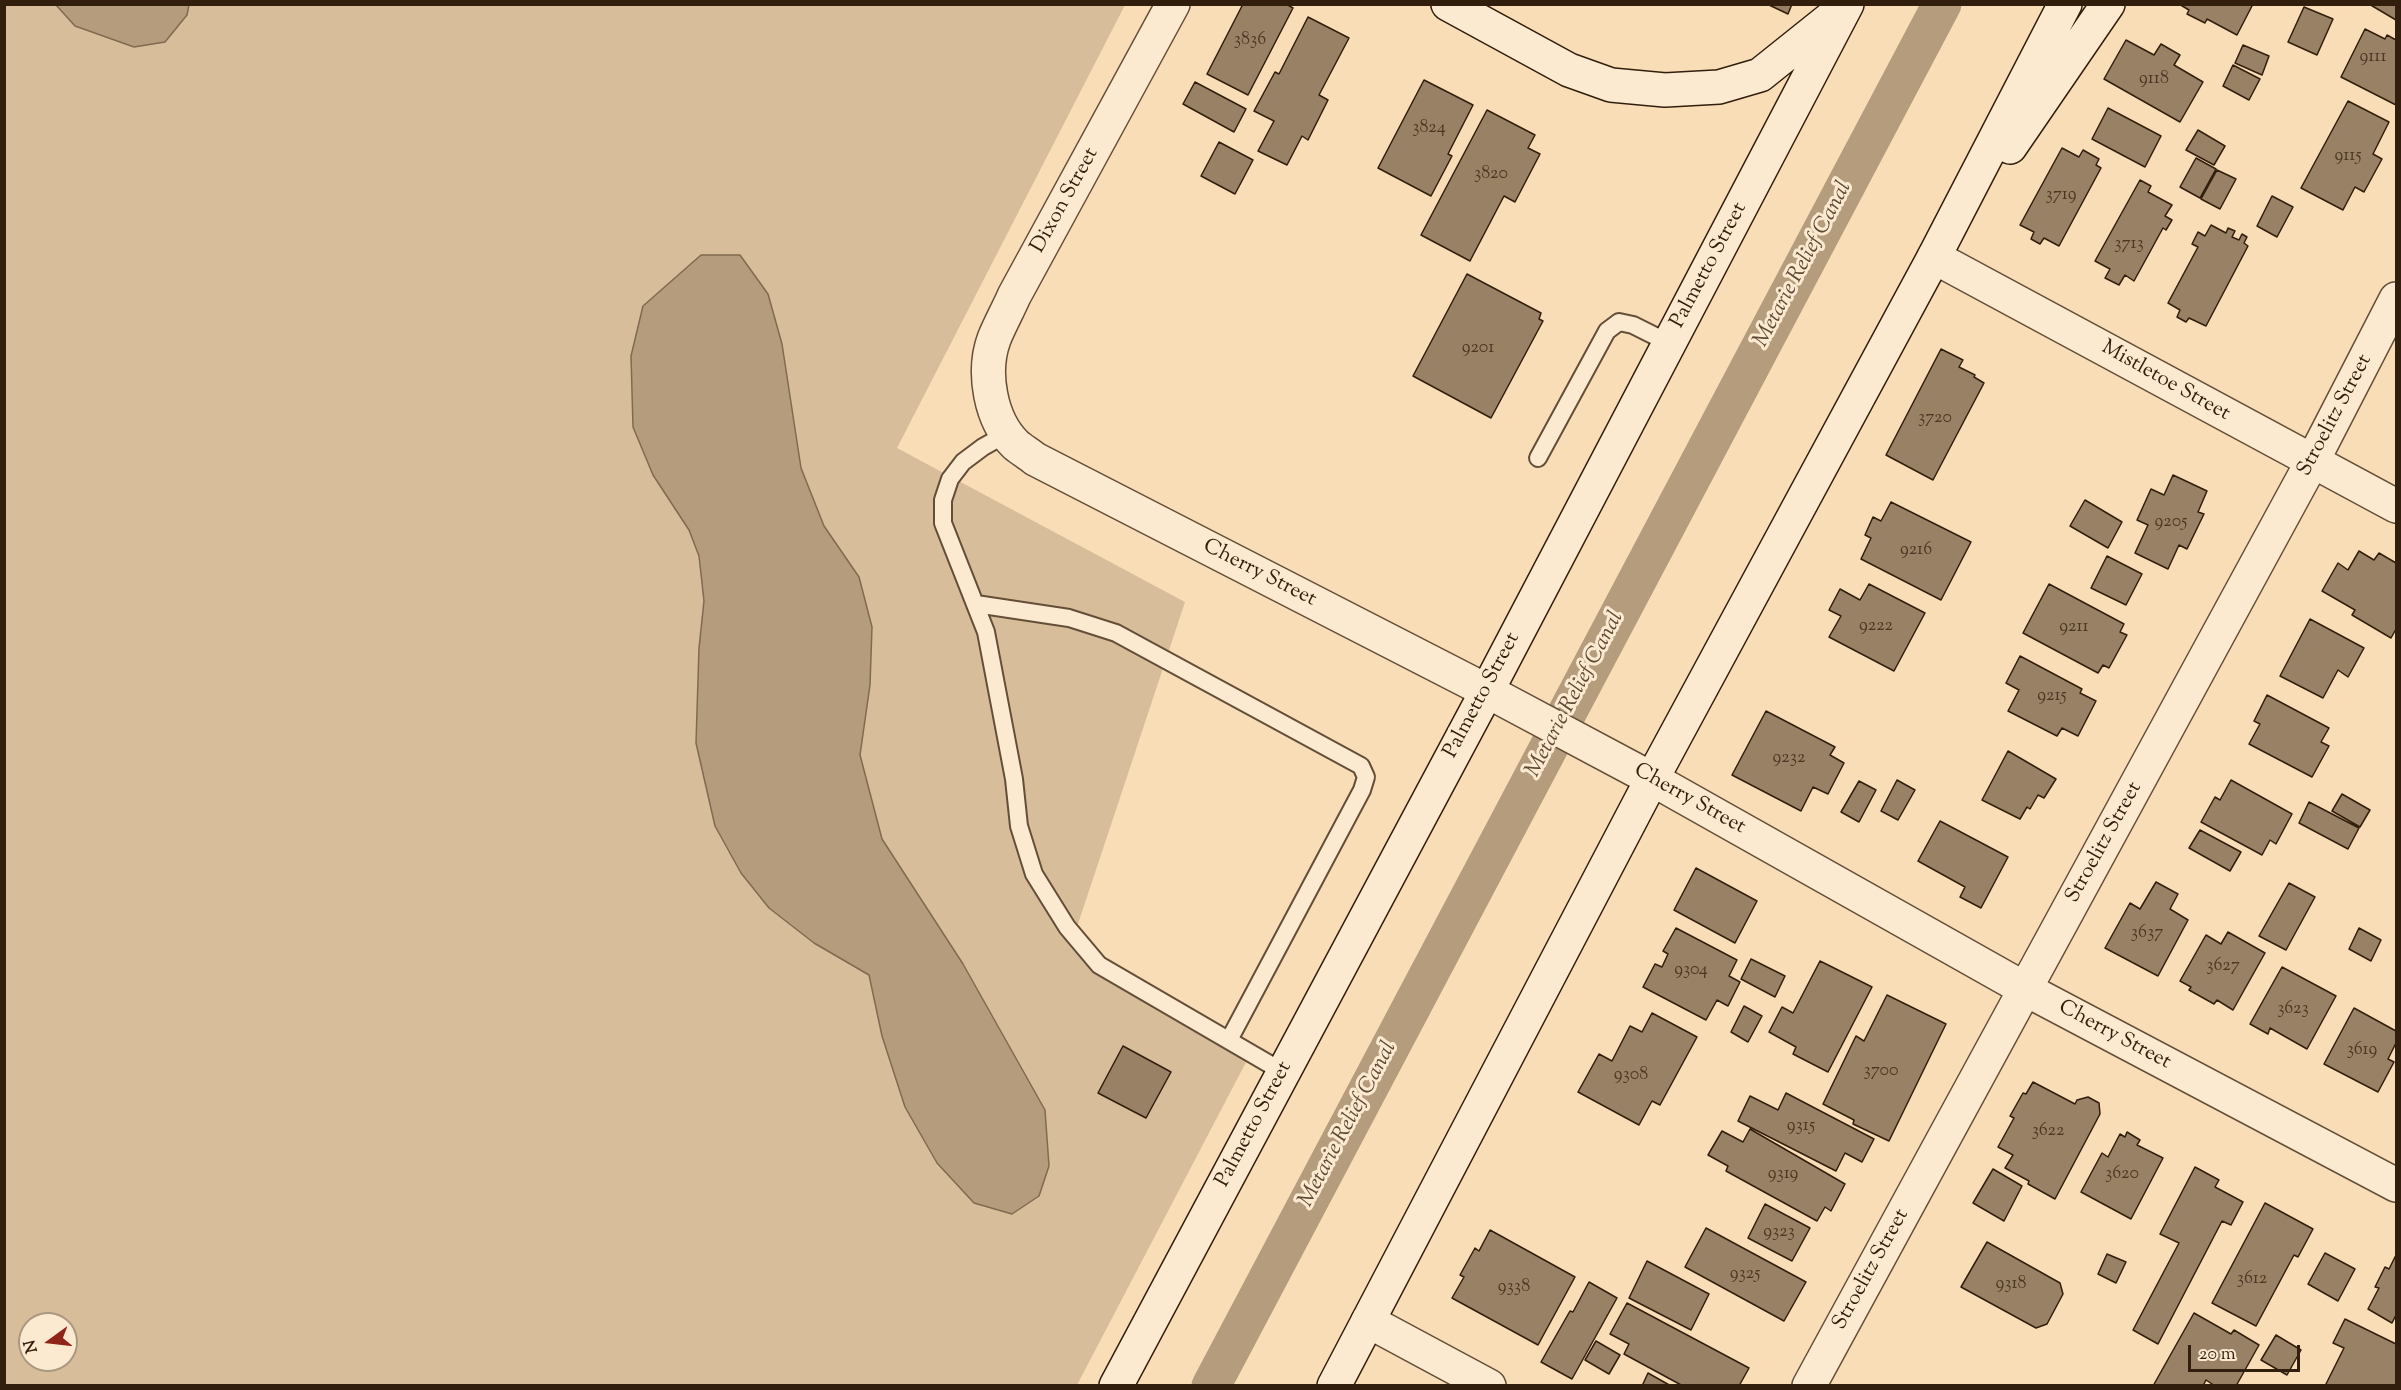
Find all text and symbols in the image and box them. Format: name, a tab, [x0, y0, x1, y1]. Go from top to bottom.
house number: 3836	[1234, 30, 1266, 52]
house number: 9111	[2359, 47, 2387, 69]
house number: 9118	[2139, 69, 2169, 91]
house number: 3824	[1412, 118, 1446, 140]
street label: Dixon Street	[1027, 144, 1105, 258]
house number: 9115	[2334, 146, 2362, 168]
house number: 3820	[1474, 164, 1508, 186]
water label: Metarie Relief Canal	[1749, 178, 1859, 352]
house number: 3719	[2046, 185, 2076, 207]
street label: Palmetto Street	[1666, 199, 1754, 333]
house number: 3713	[2114, 234, 2144, 256]
street label: Mistletoe Street	[2096, 336, 2234, 428]
house number: 9201	[1462, 338, 1494, 360]
street label: Stroelitz Street	[2293, 351, 2379, 481]
house number: 3720	[1918, 408, 1952, 430]
house number: 9205	[2155, 512, 2187, 534]
street label: Cherry Street	[1198, 535, 1320, 613]
house number: 9216	[1900, 540, 1932, 562]
water label: Metarie Relief Canal	[1521, 608, 1631, 782]
house number: 9222	[1859, 616, 1893, 638]
house number: 9211	[2059, 617, 2089, 639]
street label: Palmetto Street	[1439, 629, 1527, 763]
house number: 9215	[2037, 686, 2067, 708]
house number: 9232	[1773, 748, 1805, 770]
street label: Cherry Street	[1629, 759, 1749, 841]
street label: Stroelitz Street	[2061, 778, 2149, 908]
house number: 3637	[2131, 923, 2163, 945]
house number: 3627	[2206, 956, 2240, 978]
house number: 9304	[1674, 960, 1708, 982]
street label: Cherry Street	[2053, 996, 2175, 1076]
house number: 3623	[2277, 999, 2309, 1021]
water label: Metarie Relief Canal	[1294, 1038, 1404, 1212]
house number: 3619	[2347, 1040, 2377, 1062]
street label: Palmetto Street	[1211, 1058, 1299, 1192]
house number: 3700	[1864, 1061, 1898, 1083]
house number: 9308	[1614, 1065, 1648, 1087]
house number: 9315	[1787, 1116, 1815, 1138]
house number: 3622	[2032, 1121, 2064, 1143]
house number: 9319	[1768, 1164, 1798, 1186]
house number: 3620	[2105, 1164, 2139, 1186]
street label: Stroelitz Street	[1828, 1205, 1916, 1335]
house number: 9323	[1763, 1222, 1795, 1244]
house number: 9325	[1730, 1264, 1760, 1286]
house number: 3612	[2237, 1269, 2267, 1291]
house number: 9318	[1995, 1274, 2027, 1296]
house number: 9338	[1498, 1277, 1530, 1299]
north arrow	[18, 1312, 78, 1372]
scale bar	[2191, 1333, 2304, 1371]
text: N	[19, 1337, 45, 1355]
text: 20 m	[2199, 1342, 2236, 1368]

